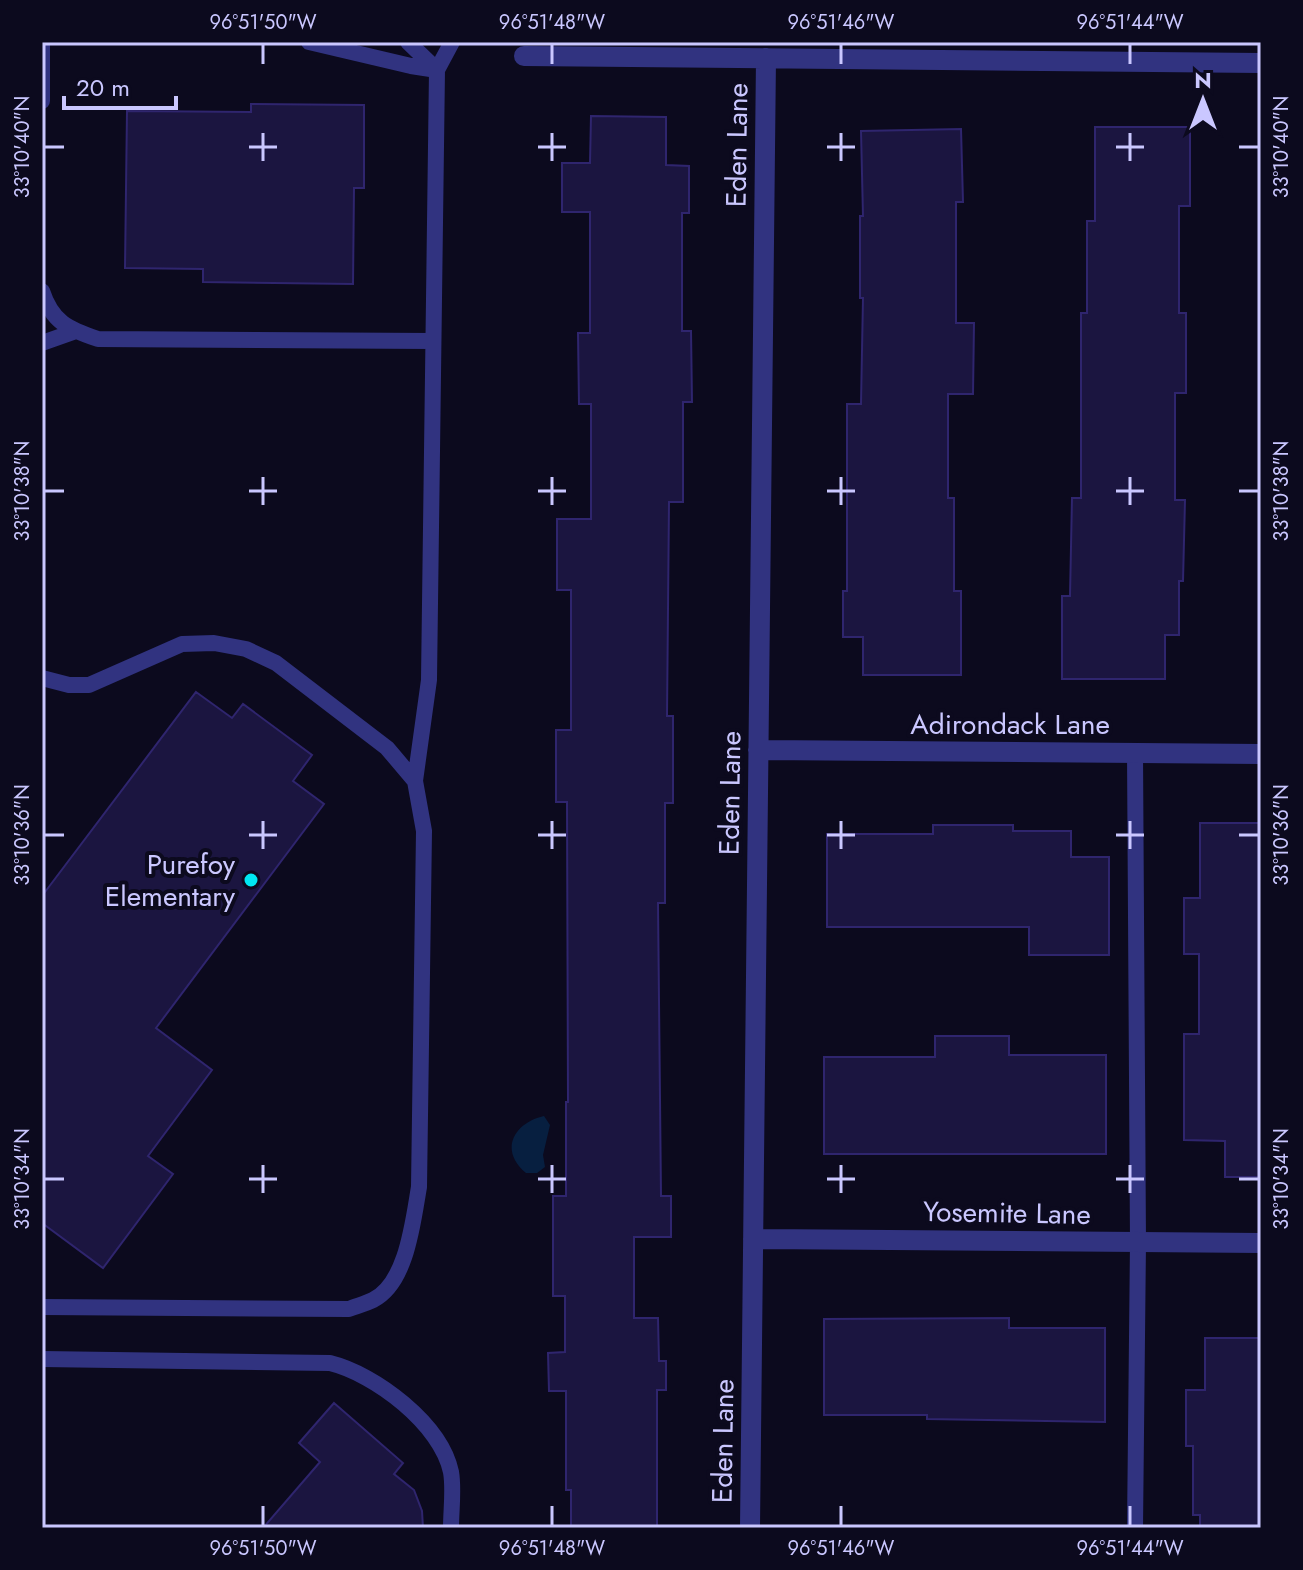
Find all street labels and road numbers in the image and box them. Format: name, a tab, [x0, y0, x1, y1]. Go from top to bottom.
street label: Eden Lane	[715, 83, 759, 207]
street label: Adirondack Lane	[910, 704, 1110, 745]
street label: Eden Lane	[708, 731, 752, 855]
street label: Yosemite Lane	[923, 1191, 1091, 1235]
street label: Eden Lane	[701, 1379, 745, 1503]

